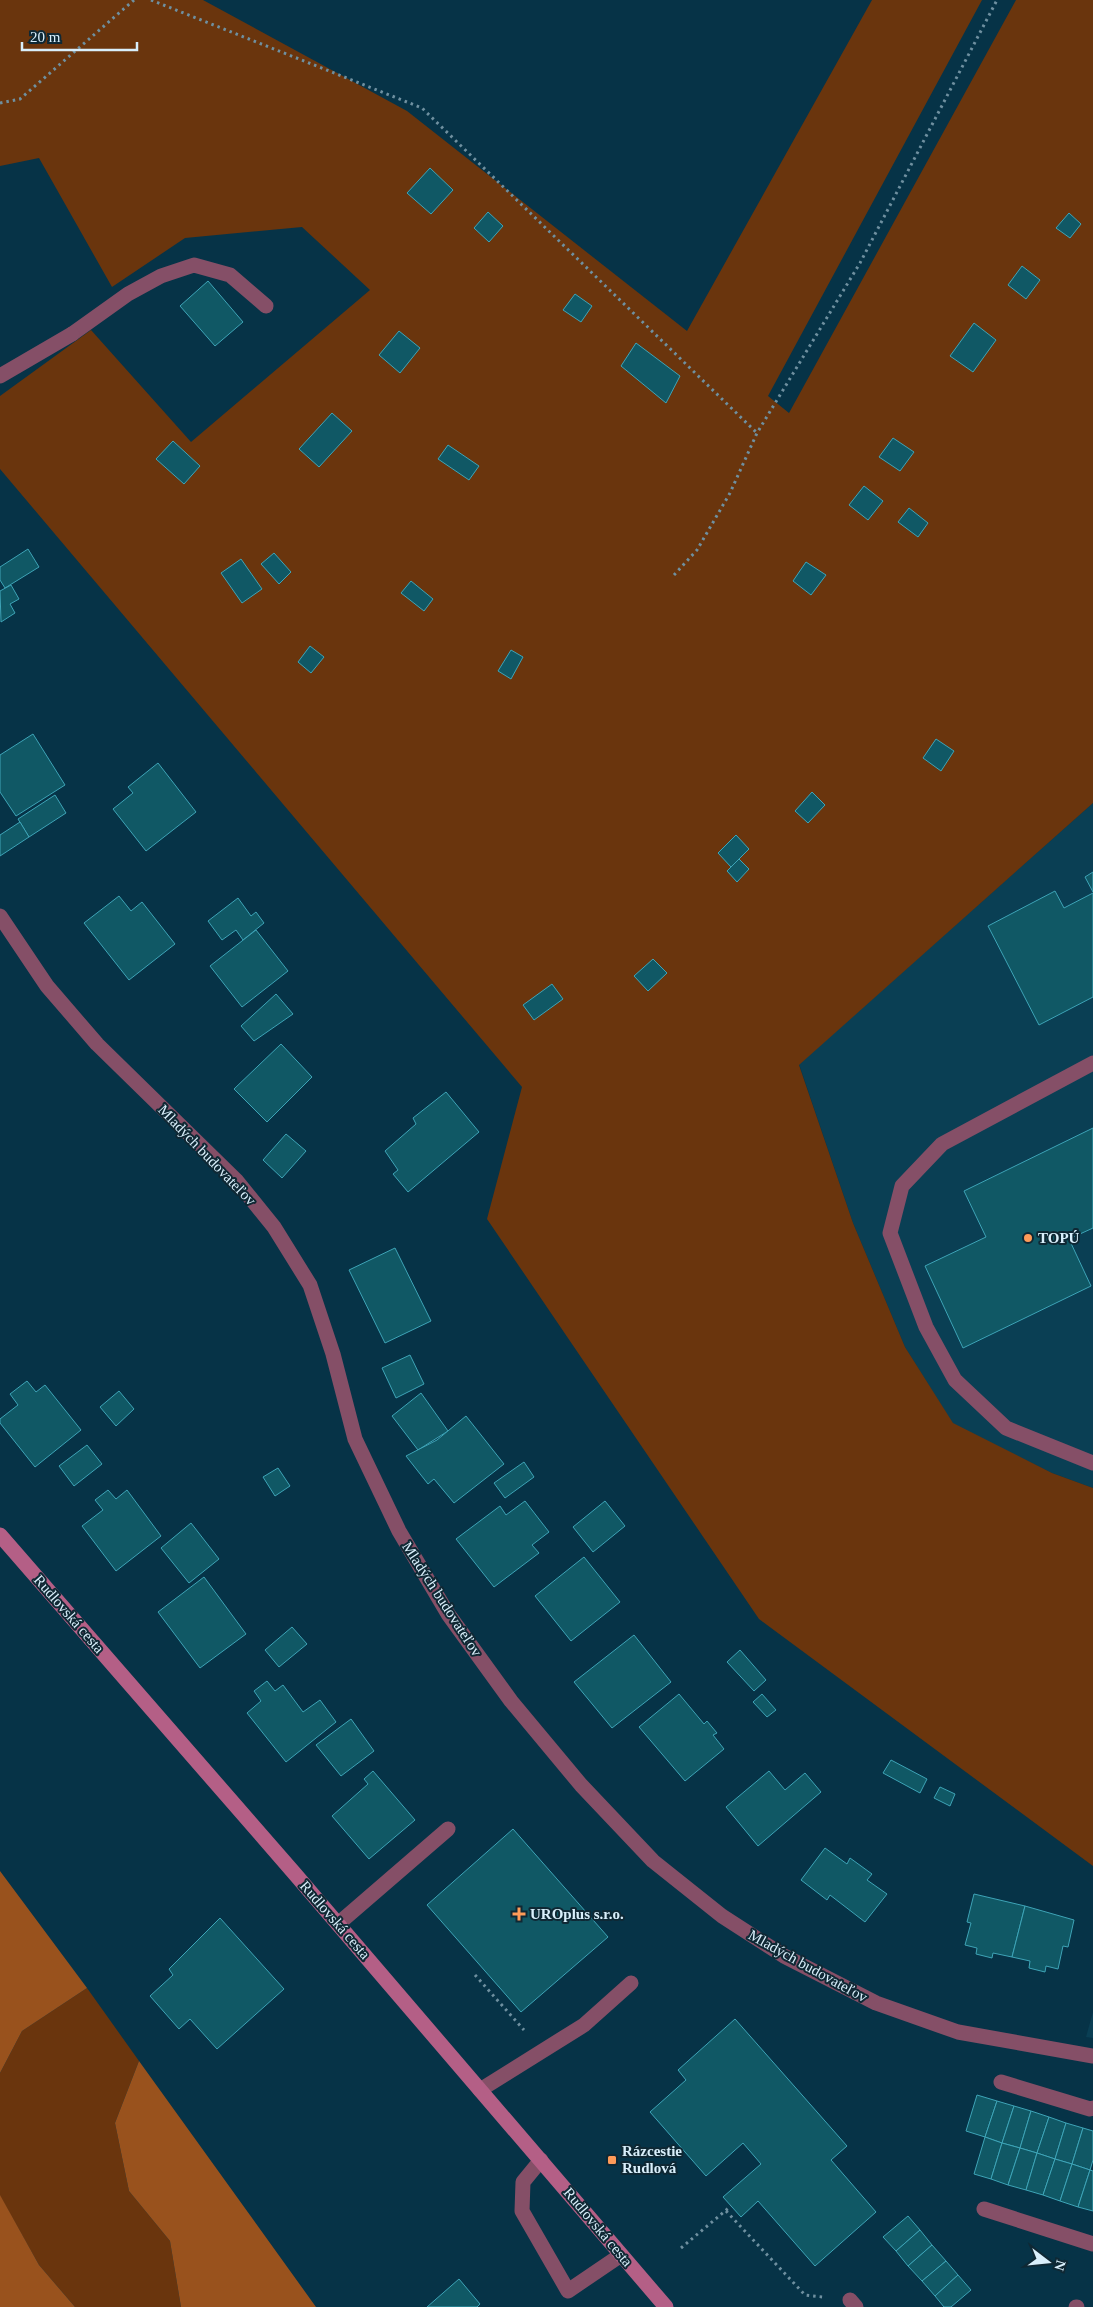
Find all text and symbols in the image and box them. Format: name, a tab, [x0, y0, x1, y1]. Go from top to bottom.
scale bar	[22, 20, 138, 52]
text: 20 m	[30, 29, 61, 45]
street label: Mladých budovateľov	[155, 1102, 259, 1209]
place label: TOPÚ	[1038, 1230, 1080, 1246]
marker: TOPÚ	[1022, 1232, 1034, 1244]
street label: Mladých budovateľov	[399, 1539, 485, 1660]
street label: Rudlovská cesta	[31, 1572, 107, 1656]
street label: Rudlovská cesta	[297, 1878, 373, 1962]
place label: UROplus s.r.o.	[530, 1906, 624, 1922]
marker: UROplus s.r.o.	[512, 1907, 526, 1921]
street label: Mladých budovateľov	[746, 1927, 871, 2006]
place label: Rázcestie Rudlová	[622, 2143, 682, 2176]
marker: Rázcestie Rudlová	[606, 2154, 618, 2166]
street label: Rudlovská cesta	[560, 2184, 636, 2270]
north arrow	[1023, 2237, 1073, 2287]
text: N	[1051, 2259, 1069, 2272]

